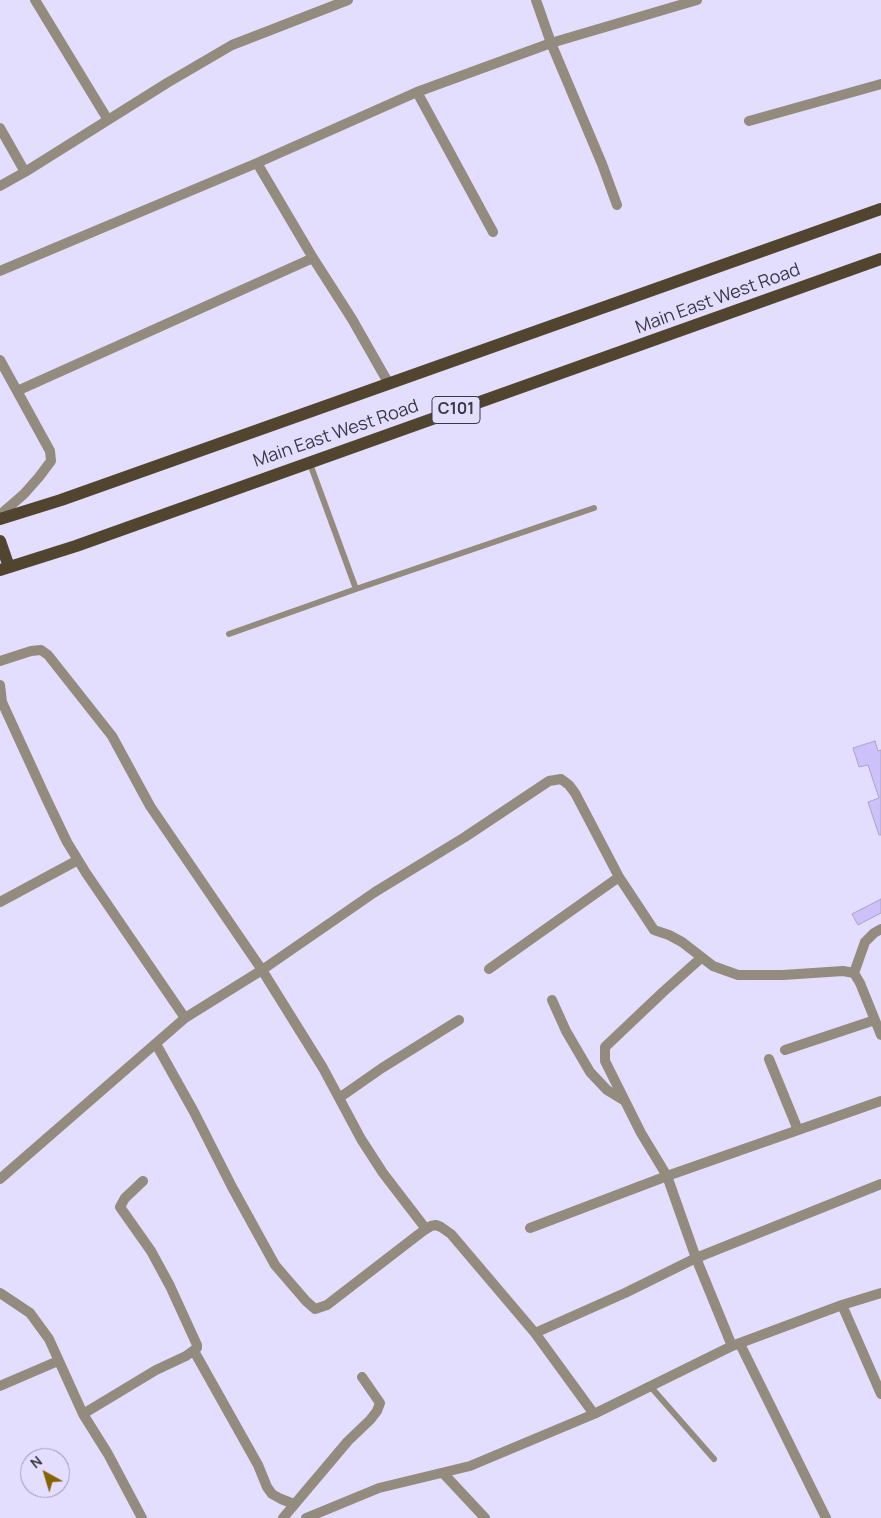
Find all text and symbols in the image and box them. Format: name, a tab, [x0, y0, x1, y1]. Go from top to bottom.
street label: Main East West Road	[633, 259, 803, 339]
street label: Main East West Road	[251, 396, 421, 472]
road number: C101	[432, 396, 480, 424]
north arrow	[20, 1448, 70, 1498]
text: N	[26, 1451, 46, 1472]

